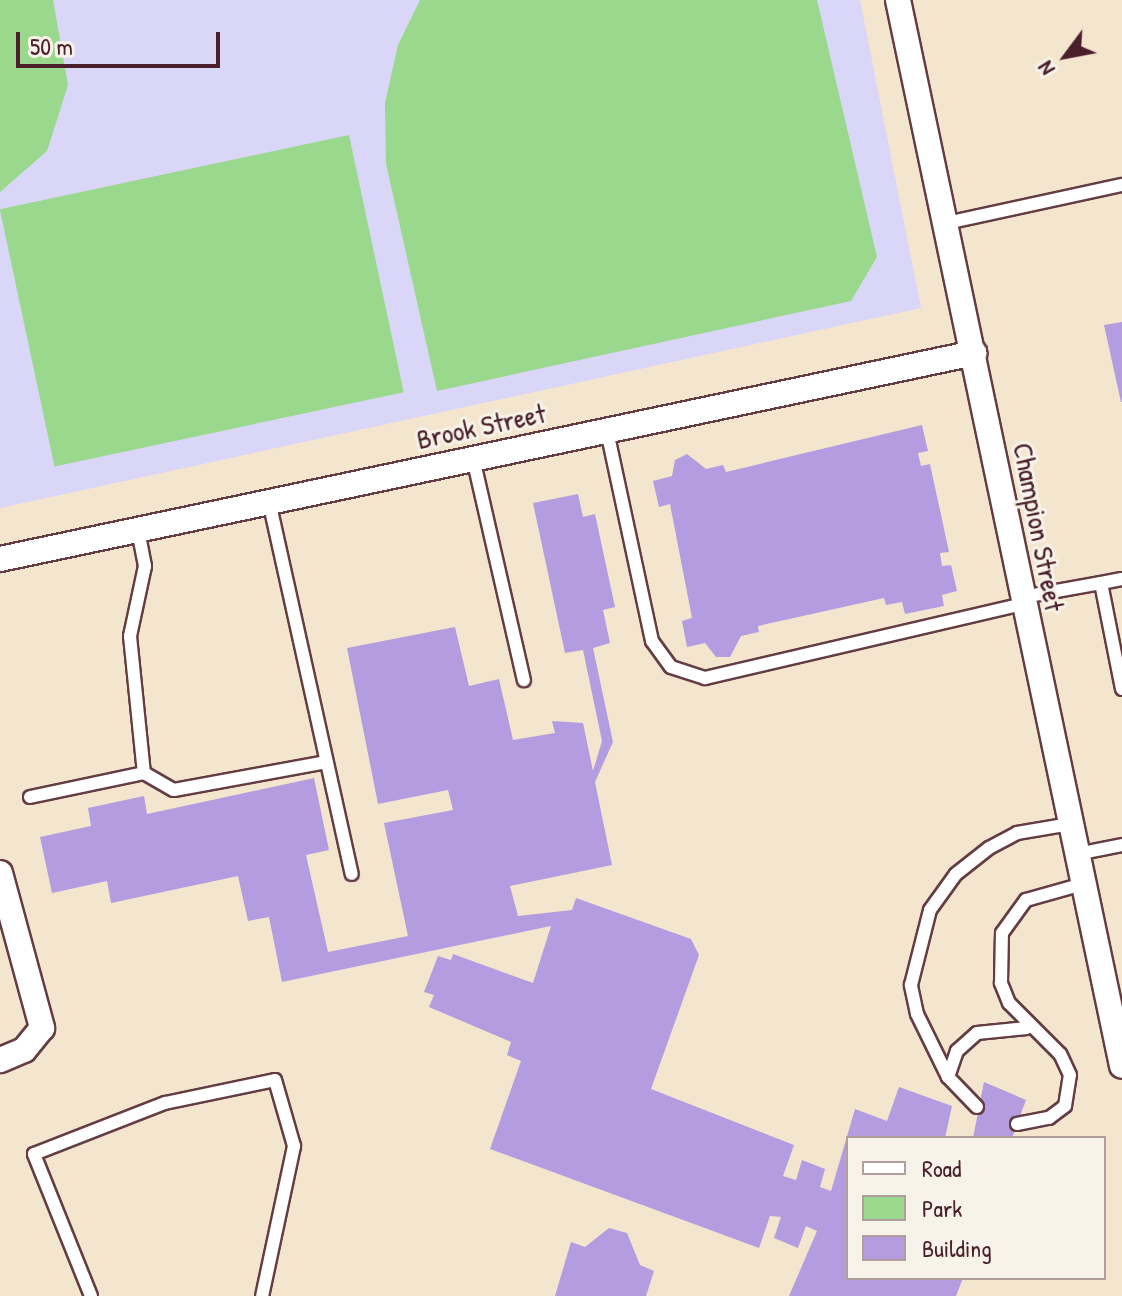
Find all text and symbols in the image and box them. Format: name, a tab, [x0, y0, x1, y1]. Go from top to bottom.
scale bar	[20, 16, 224, 66]
north arrow	[1026, 16, 1106, 96]
text: 50 m	[30, 30, 73, 62]
text: N	[1030, 56, 1061, 82]
street label: Brook Street	[414, 396, 548, 456]
street label: Champion Street	[1006, 440, 1072, 614]
legend	[846, 1136, 1106, 1280]
text: Road	[922, 1152, 961, 1184]
text: Park	[922, 1192, 962, 1224]
text: Building	[922, 1232, 992, 1264]

